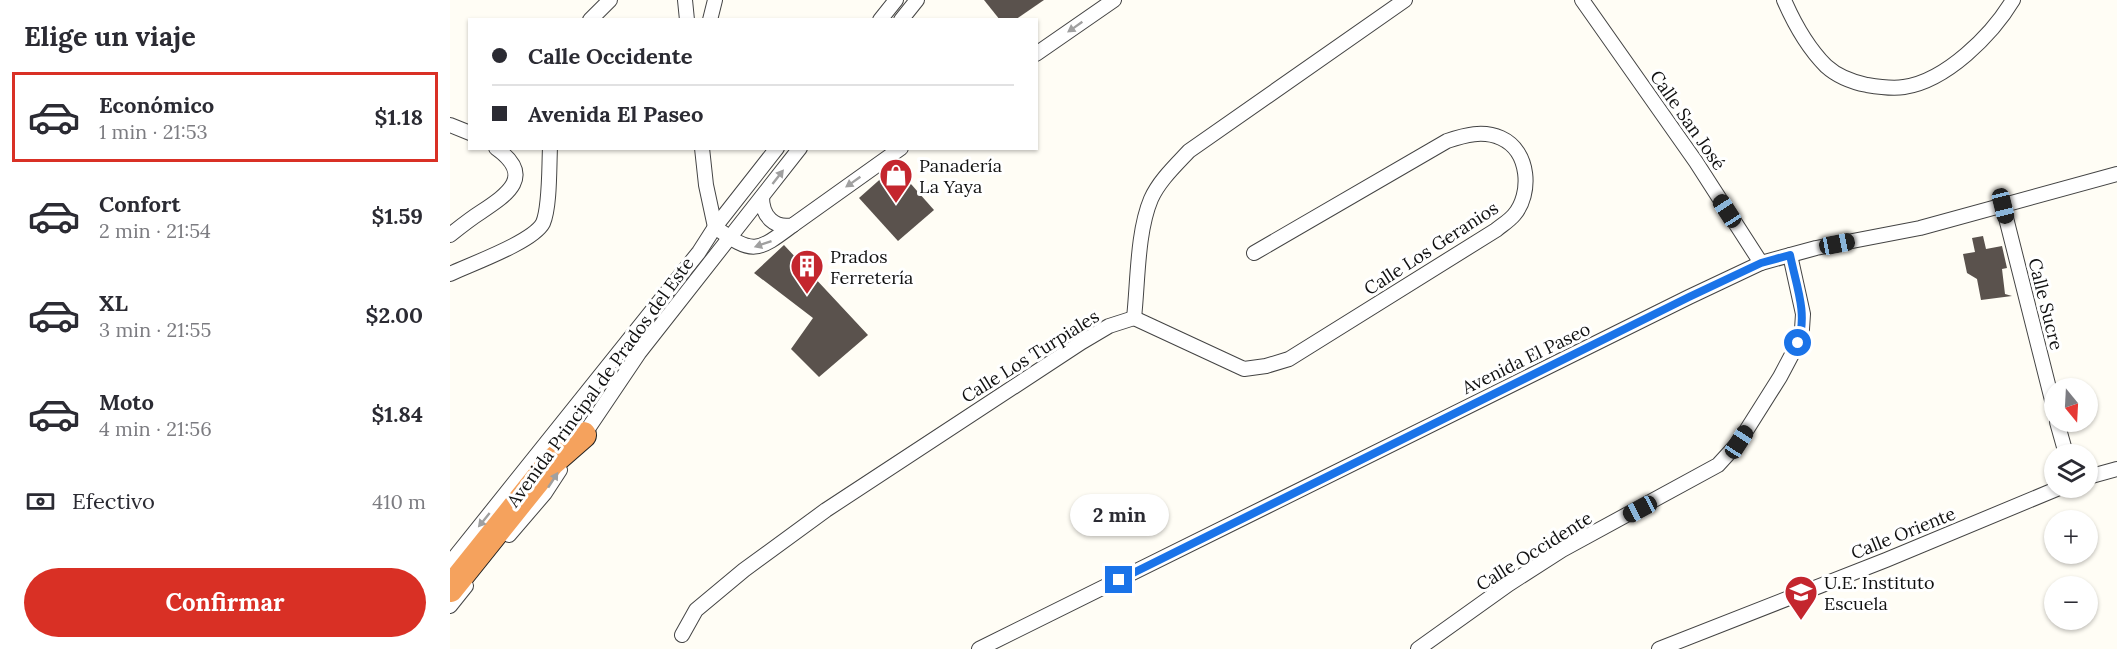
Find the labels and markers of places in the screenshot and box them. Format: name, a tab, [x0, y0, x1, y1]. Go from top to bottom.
place label: Panadería La Yaya	[919, 154, 1002, 198]
shop icon: Panadería La Yaya	[878, 157, 914, 204]
place label: Prados Ferretería	[830, 245, 913, 289]
building icon: Prados Ferretería	[789, 248, 825, 295]
place label: U.E. Instituto Escuela	[1824, 571, 1934, 615]
school or university icon: U.E. Instituto Escuela	[1783, 574, 1819, 621]

